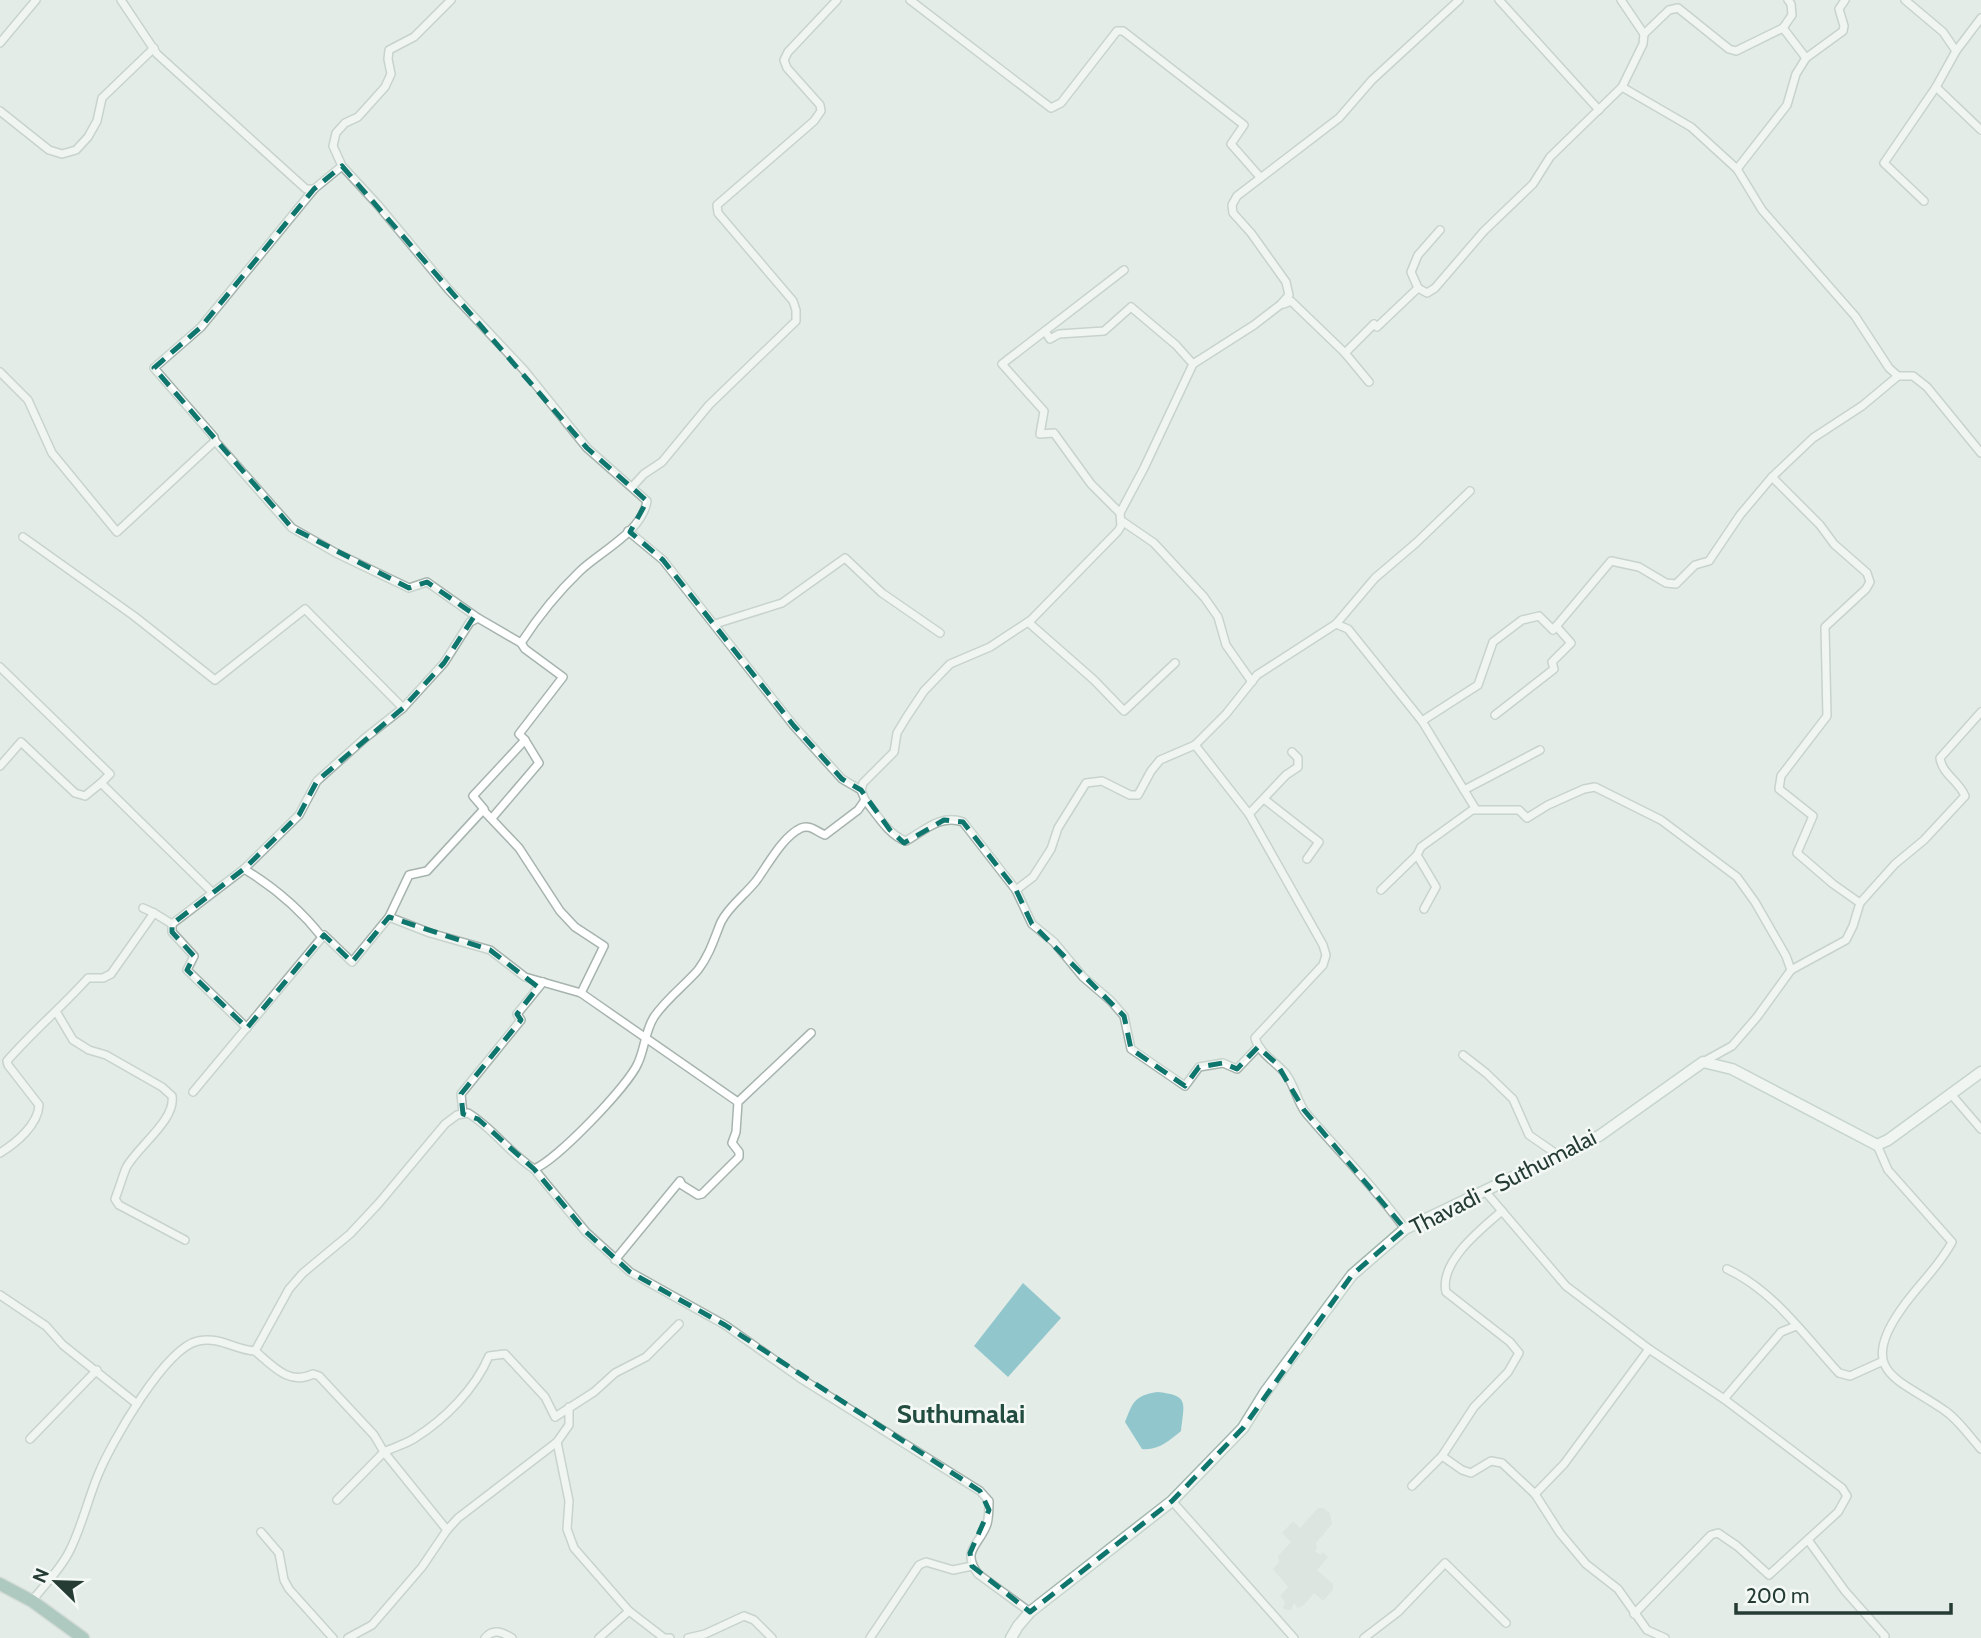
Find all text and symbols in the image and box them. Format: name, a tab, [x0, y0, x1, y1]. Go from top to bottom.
street label: Thavadi - Suthumalai	[1405, 1123, 1601, 1241]
district label: Suthumalai	[897, 1398, 1025, 1430]
north arrow	[21, 1547, 91, 1617]
text: N	[28, 1565, 54, 1586]
scale bar	[1736, 1572, 1951, 1616]
text: 200 m	[1746, 1583, 1809, 1608]

